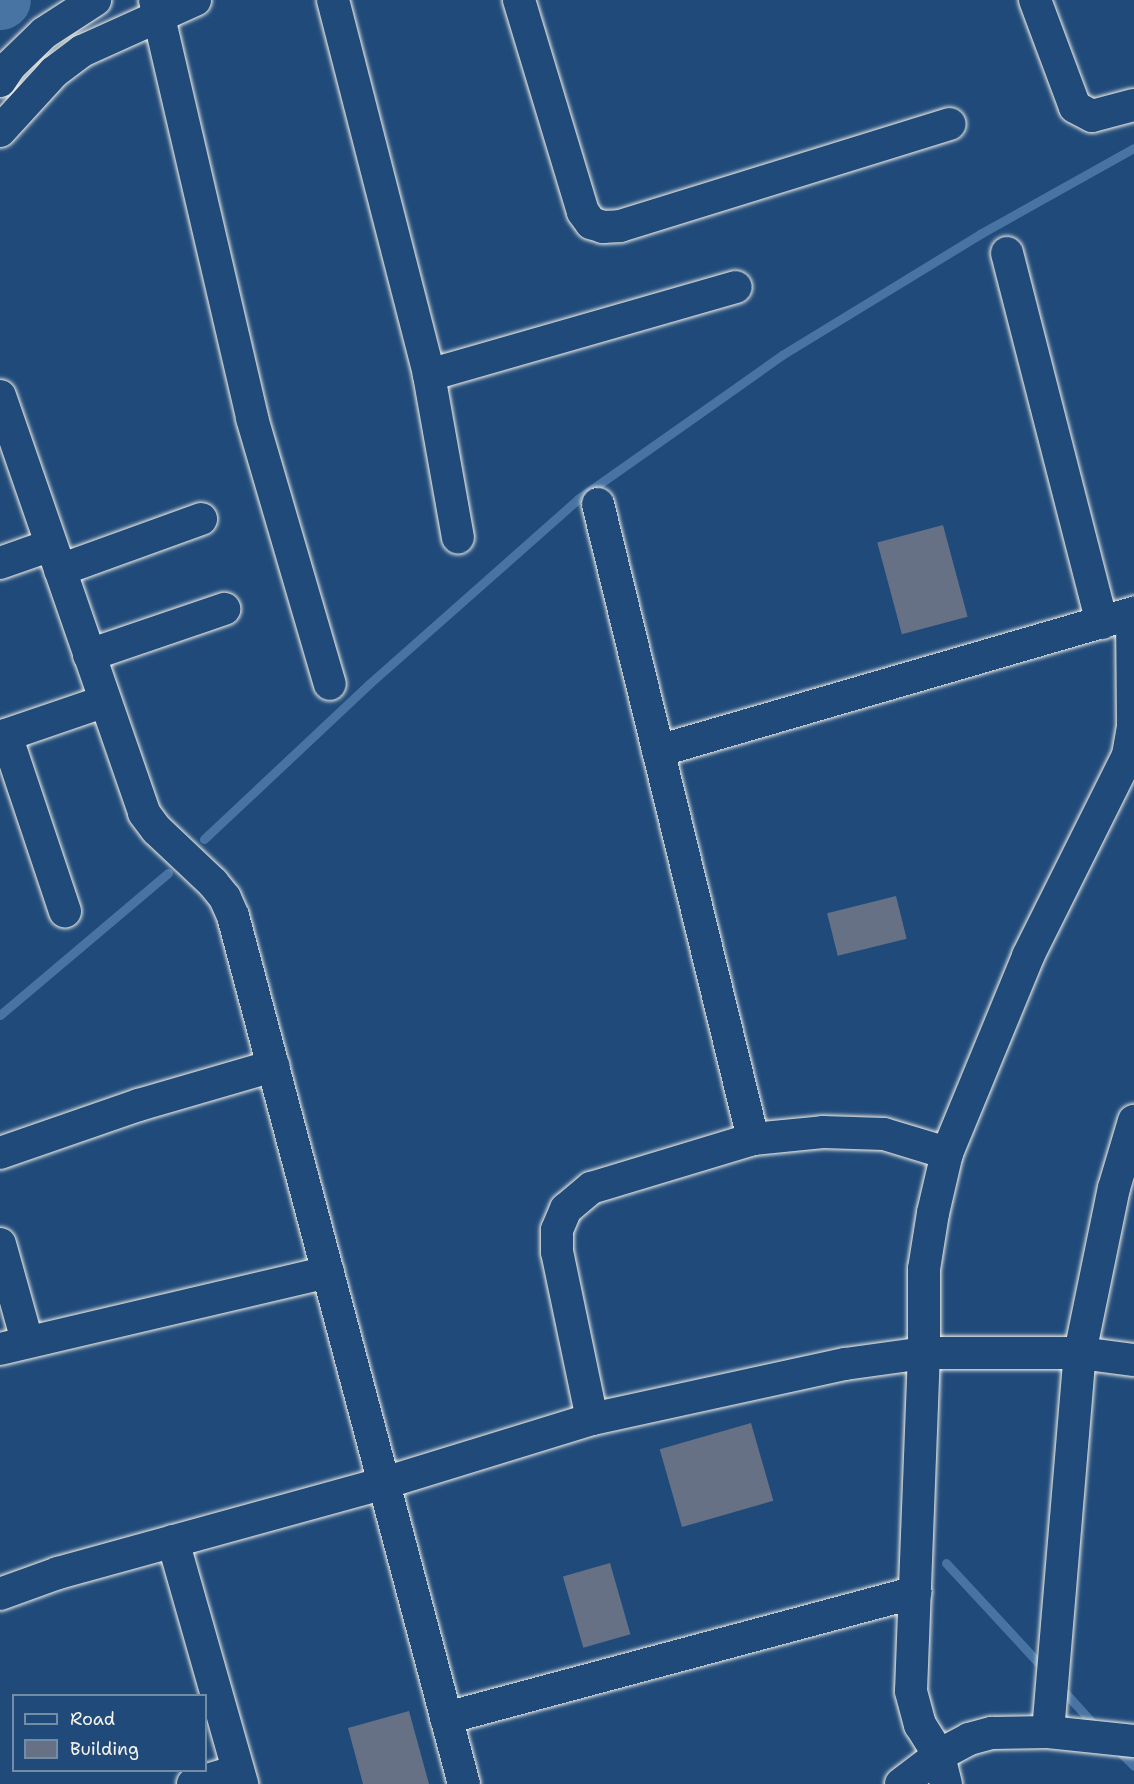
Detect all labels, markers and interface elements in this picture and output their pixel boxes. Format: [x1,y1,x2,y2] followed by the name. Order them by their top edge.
[12,1694,207,1772] legend
[70,1707,115,1731] text: Road
[70,1737,139,1761] text: Building

